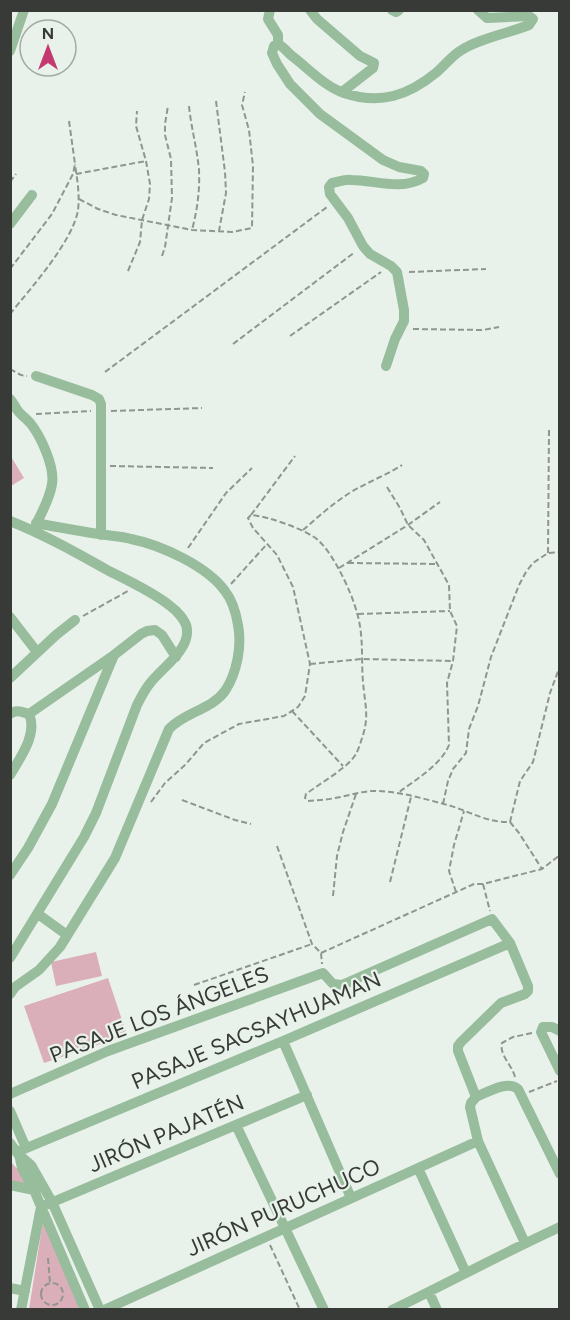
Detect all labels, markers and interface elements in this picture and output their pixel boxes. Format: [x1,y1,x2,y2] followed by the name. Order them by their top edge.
[18,18,78,78] north arrow
[42,24,54,43] text: N
[46,960,273,1069] street label: PASAJE LOS ÁNGELES
[127,966,385,1095] street label: PASAJE SACSAYHUAMAN
[84,1089,248,1178] street label: JIRÓN PAJATÉN
[182,1153,384,1262] street label: JIRÓN PURUCHUCO

